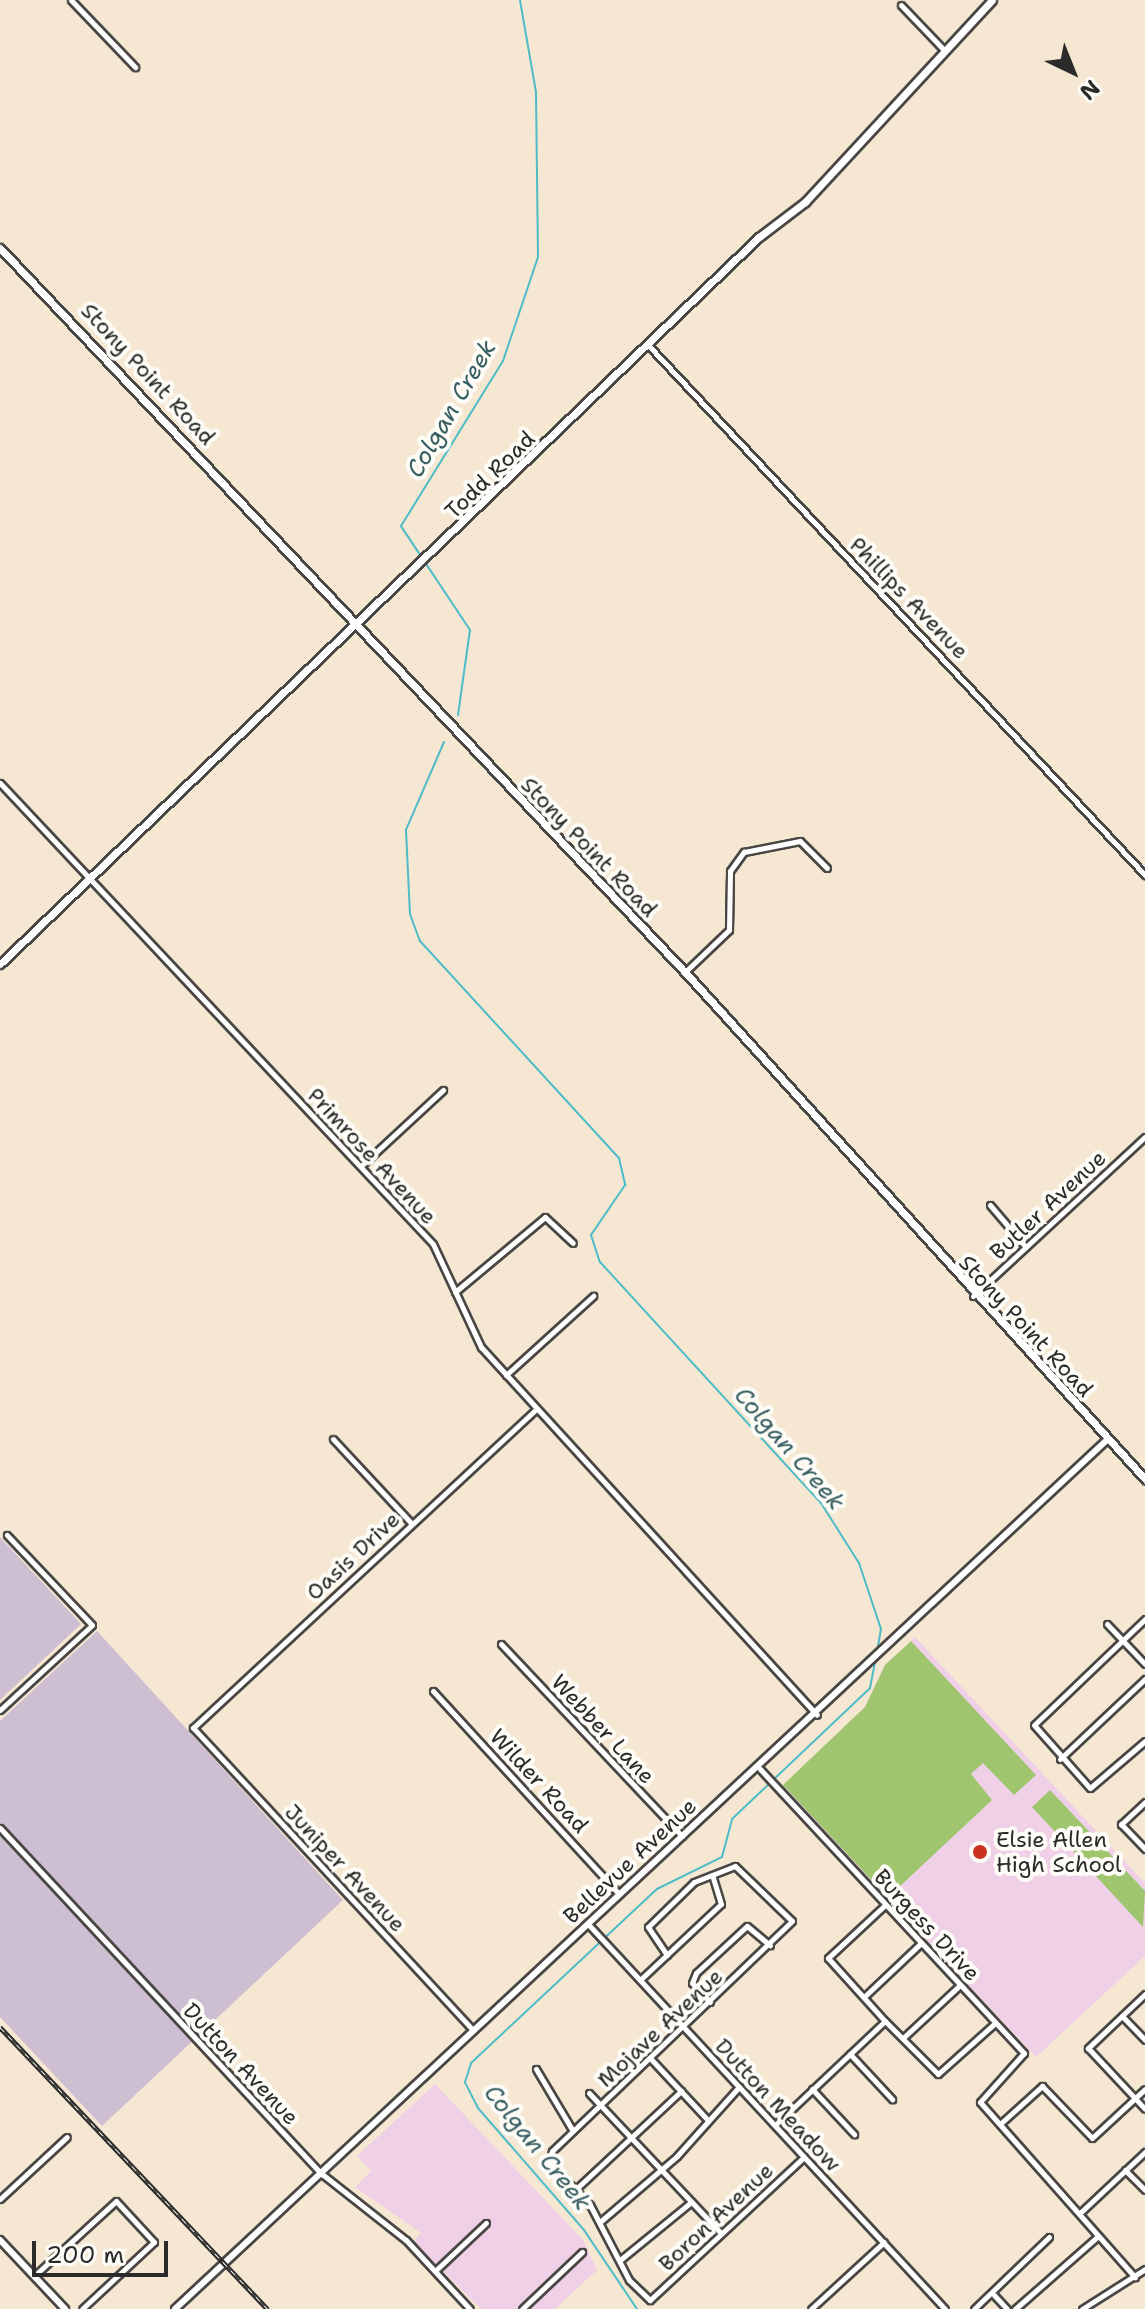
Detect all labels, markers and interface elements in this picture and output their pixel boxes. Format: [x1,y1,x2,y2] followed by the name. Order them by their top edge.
[1033,32,1113,112] north arrow
[1073,73,1106,106] text: N
[75,298,221,450] street label: Stony Point Road
[401,335,503,483] water label: Colgan Creek
[440,426,540,524] street label: Todd Road
[844,532,974,664] street label: Phillips Avenue
[515,772,663,922] street label: Stony Point Road
[302,1082,442,1230] street label: Primrose Avenue
[985,1145,1111,1265] street label: Butler Avenue
[953,1250,1099,1402] street label: Stony Point Road
[728,1382,850,1516] water label: Colgan Creek
[301,1506,405,1606] street label: Oasis Drive
[546,1669,660,1789] street label: Webber Lane
[484,1724,594,1838] street label: Wilder Road
[558,1793,702,1929] street label: Bellevue Avenue
[279,1799,411,1937] street label: Juniper Avenue
[996,1826,1122,1878] place label: Elsie Allen High School
[971,1843,989,1861] marker: Elsie Allen High School
[869,1864,985,1986] street label: Burgess Drive
[592,1963,728,2093] street label: Mojave Avenue
[178,1998,304,2130] street label: Dutton Avenue
[710,2033,846,2177] street label: Dutton Meadow
[477,2079,597,2217] water label: Colgan Creek
[653,2157,779,2277] street label: Boron Avenue
[36,2225,172,2275] scale bar
[46,2239,124,2271] text: 200 m

